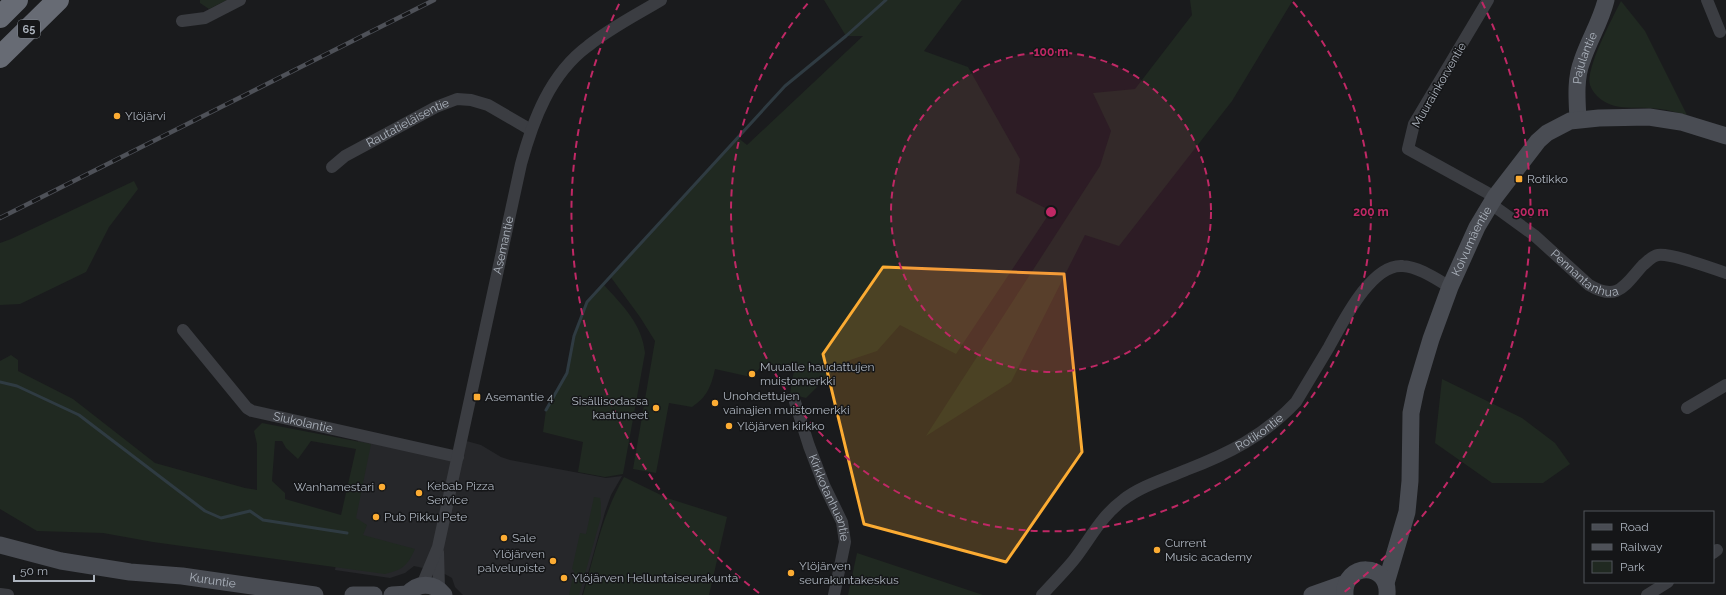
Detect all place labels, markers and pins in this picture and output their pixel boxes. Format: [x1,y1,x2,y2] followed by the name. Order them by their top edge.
[125,109,166,123] place label: Ylöjärvi
[112,111,122,121] marker: Ylöjärvi
[1527,172,1568,186] place label: Rotikko
[1514,174,1524,184] marker: Rotikko
[1044,205,1058,219] centre of rings
[760,360,874,388] place label: Muualle haudattujen muistomerkki
[747,369,757,379] marker: Muualle haudattujen muistomerkki
[723,389,850,417] place label: Unohdettujen vainajien muistomerkki
[485,390,554,404] place label: Asemantie 4
[472,392,482,402] marker: Asemantie 4
[572,394,648,422] place label: Sisällisodassa kaatuneet
[710,398,720,408] marker: Unohdettujen vainajien muistomerkki
[651,403,661,413] marker: Sisällisodassa kaatuneet
[737,419,825,433] place label: Ylöjärven kirkko
[724,421,734,431] marker: Ylöjärven kirkko
[427,479,494,507] place label: Kebab Pizza Service
[294,480,374,494] place label: Wanhamestari
[377,482,387,492] marker: Wanhamestari
[414,488,424,498] marker: Kebab Pizza Service
[384,510,467,524] place label: Pub Pikku Pete
[371,512,381,522] marker: Pub Pikku Pete
[512,531,536,545] place label: Sale
[499,533,509,543] marker: Sale
[1165,536,1253,564] place label: Current Music academy
[1152,545,1162,555] marker: Current Music academy
[478,547,545,575] place label: Ylöjärven palvelupiste
[548,556,558,566] marker: Ylöjärven palvelupiste
[799,559,899,587] place label: Ylöjärven seurakuntakeskus
[786,568,796,578] marker: Ylöjärven seurakuntakeskus
[572,571,738,585] place label: Ylöjärven Helluntaiseurakunta
[559,573,569,583] marker: Ylöjärven Helluntaiseurakunta

